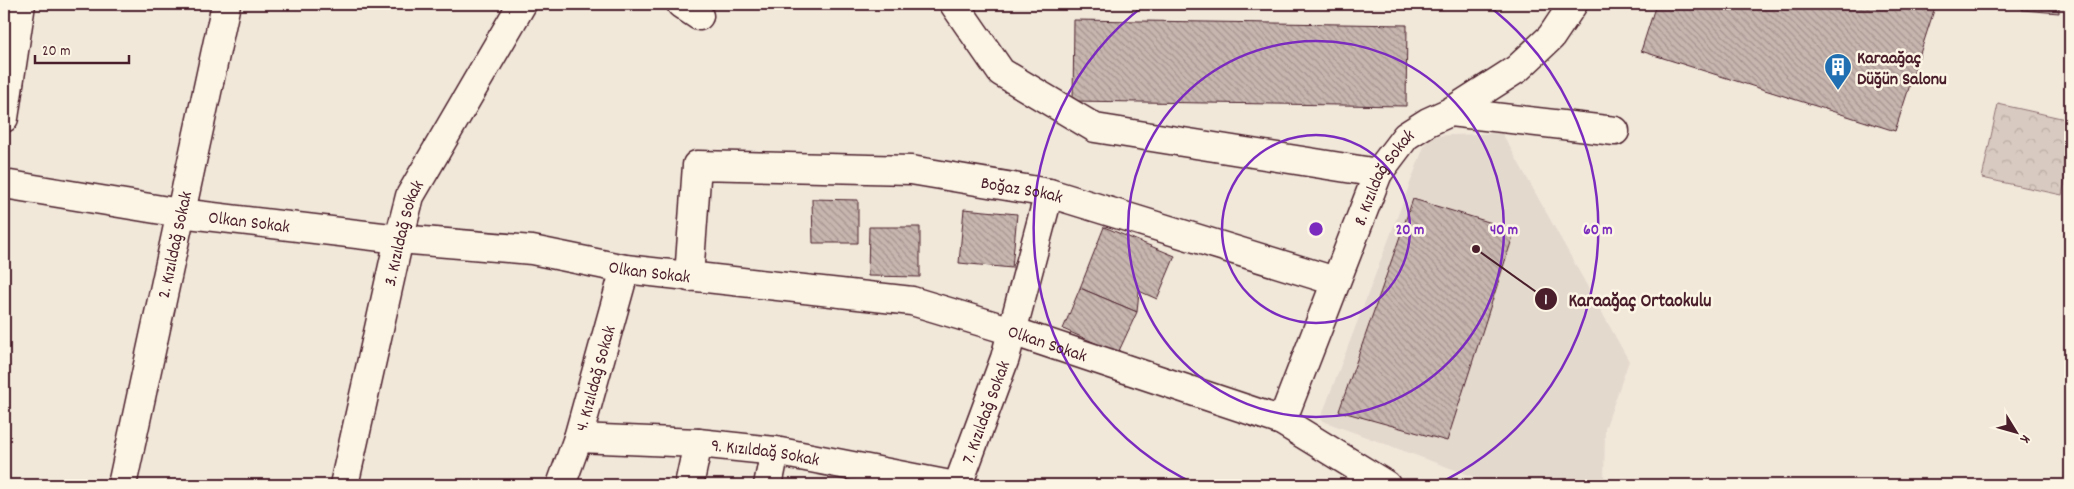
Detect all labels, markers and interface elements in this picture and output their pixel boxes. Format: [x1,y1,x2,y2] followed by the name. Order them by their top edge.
[35,32,129,64] scale bar
[42,41,70,63] text: 20 m
[1857,47,1947,93] place label: Karaağaç Düğün Salonu
[1823,52,1853,91] building icon: Karaağaç Düğün Salonu
[1349,124,1420,230] street label: 8. Kızıldağ Sokak
[979,172,1066,212] street label: Boğaz Sokak
[379,176,432,289] street label: 3. Kızıldağ Sokak
[153,189,200,301] street label: 2. Kızıldağ Sokak
[207,206,291,241] street label: Olkan Sokak
[1307,220,1325,238] centre of rings
[1396,220,1424,242] text: 20 m
[1490,220,1518,242] text: 40 m
[1583,220,1613,242] text: 60 m
[606,256,691,291] street label: Olkan Sokak
[1534,282,1722,316] callout: Karaağaç Ortaokulu
[1569,289,1711,316] text: Karaağaç Ortaokulu
[1544,290,1548,312] text: 1
[1004,320,1090,370] street label: Olkan Sokak
[570,323,624,435] street label: 4. Kızıldağ Sokak
[957,358,1018,468] street label: 7. Kızıldağ Sokak
[1992,406,2042,456] north arrow
[2015,430,2035,448] text: K
[709,434,821,474] street label: 9. Kızıldağ Sokak

